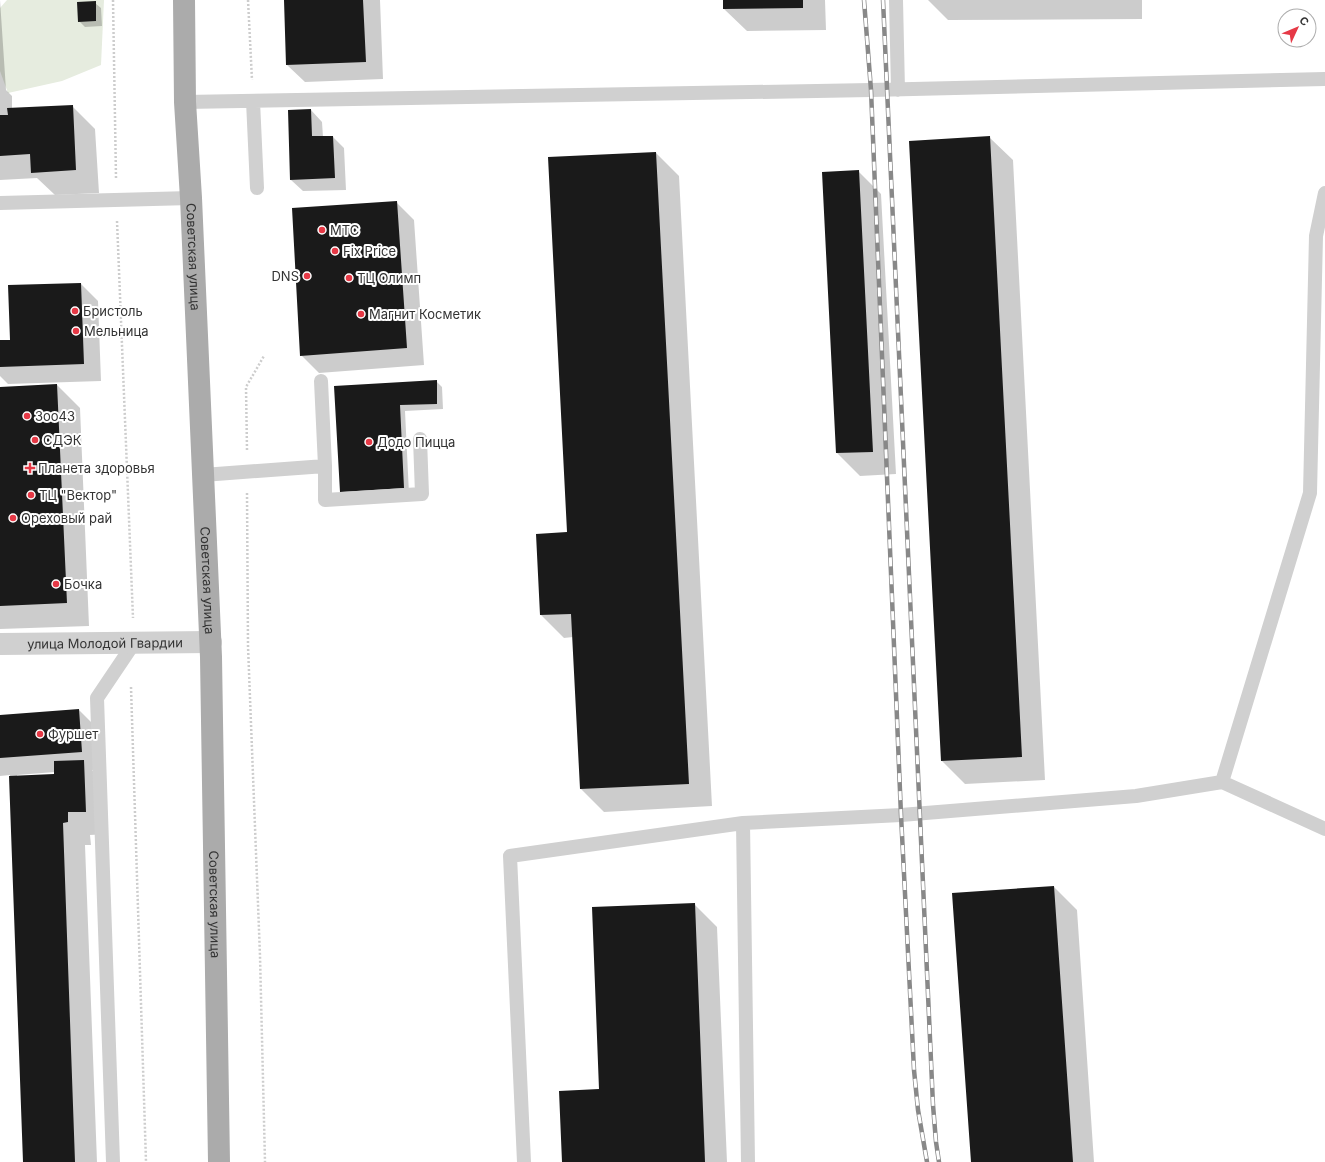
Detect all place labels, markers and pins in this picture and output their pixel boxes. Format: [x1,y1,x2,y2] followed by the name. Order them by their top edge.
[330,222,359,238] place label: МТС
[317,225,327,235] marker: МТС
[343,243,396,259] place label: Fix Price
[330,246,340,256] marker: Fix Price
[271,268,299,284] place label: DNS
[357,270,421,286] place label: ТЦ Олимп
[302,271,312,281] marker: DNS
[344,273,354,283] marker: ТЦ Олимп
[83,303,143,319] place label: Бристоль
[70,306,80,316] marker: Бристоль
[369,306,481,322] place label: Магнит Косметик
[356,309,366,319] marker: Магнит Косметик
[84,323,149,339] place label: Мельница
[71,326,81,336] marker: Мельница
[35,408,75,424] place label: Зоо43
[22,411,32,421] marker: Зоо43
[43,432,82,448] place label: СДЭК
[377,434,455,450] place label: Додо Пицца
[30,435,40,445] marker: СДЭК
[364,437,374,447] marker: Додо Пицца
[38,460,155,476] place label: Планета здоровья
[25,463,35,473] marker: Планета здоровья
[39,487,117,503] place label: ТЦ "Вектор"
[26,490,36,500] marker: ТЦ "Вектор"
[21,510,112,526] place label: Ореховый рай
[8,513,18,523] marker: Ореховый рай
[64,576,102,592] place label: Бочка
[51,579,61,589] marker: Бочка
[48,726,98,742] place label: Фуршет
[35,729,45,739] marker: Фуршет

